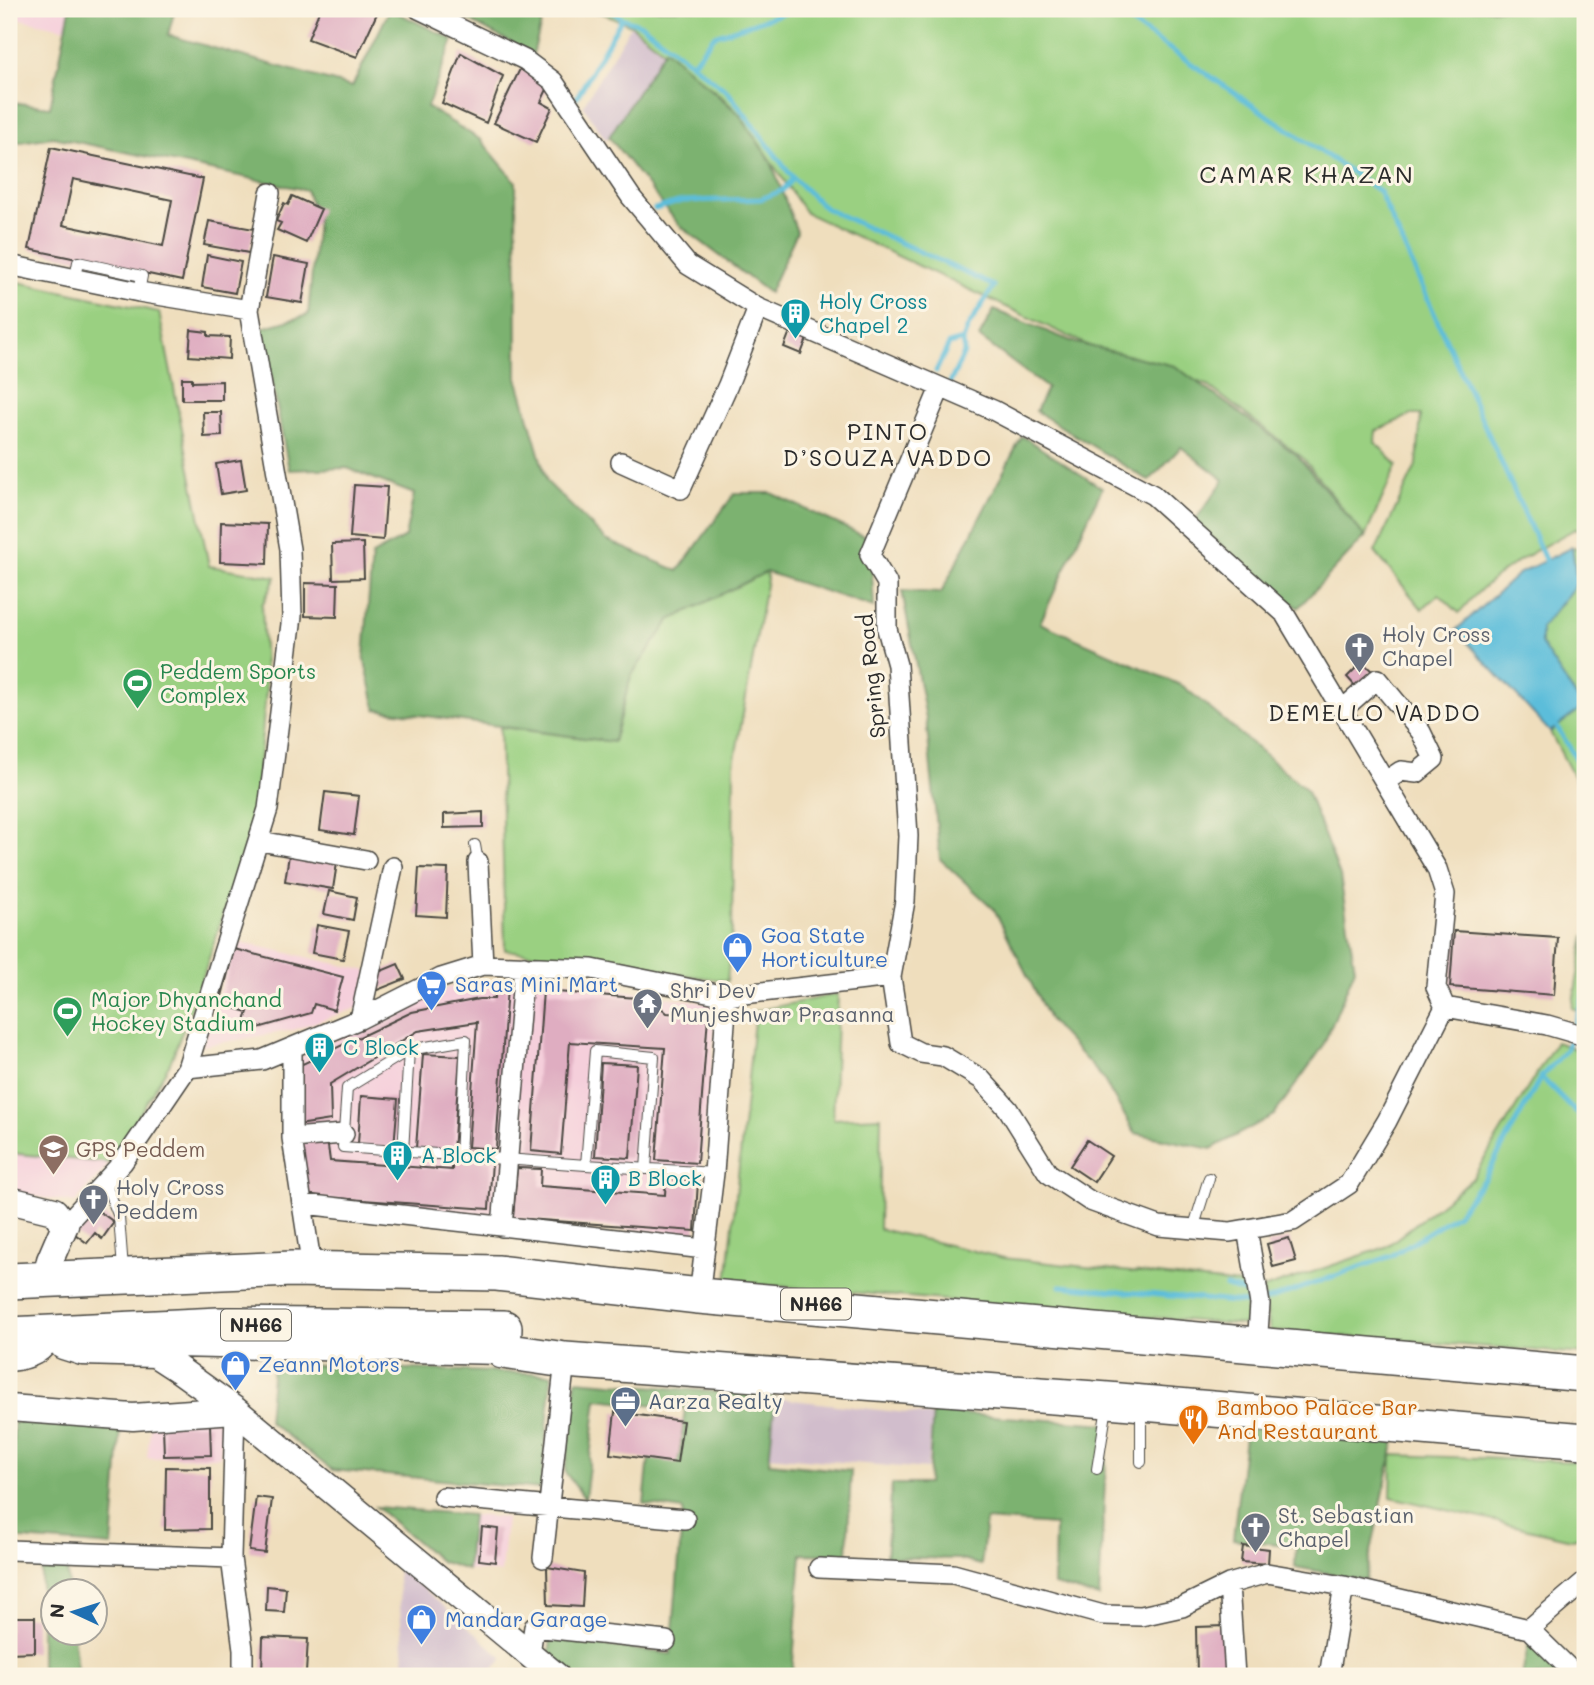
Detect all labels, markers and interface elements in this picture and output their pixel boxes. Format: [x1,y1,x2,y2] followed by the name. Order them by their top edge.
[1199,158,1415,189] district label: CAMAR KHAZAN
[819,287,928,338] place label: Holy Cross Chapel 2
[779,297,813,341] building icon: Holy Cross Chapel 2
[783,416,993,472] district label: PINTO D’SOUZA VADDO
[851,613,890,740] street label: Spring Road
[1382,620,1491,671] place label: Holy Cross Chapel
[1342,630,1376,674] church icon: Holy Cross Chapel
[160,657,316,708] place label: Peddem Sports Complex
[120,667,154,711] sports icon: Peddem Sports Complex
[1268,697,1482,727] district label: DEMELLO VADDO
[761,921,888,972] place label: Goa State Horticulture
[721,931,755,975] shop icon: Goa State Horticulture
[415,968,449,1012] supermarket icon: Saras Mini Mart
[455,970,618,997] place label: Saras Mini Mart
[670,976,895,1027] place label: Shri Dev Munjeshwar Prasanna
[91,985,282,1036] place label: Major Dhyanchand Hockey Stadium
[630,986,664,1030] temple icon: Shri Dev Munjeshwar Prasanna
[51,995,85,1039] sports icon: Major Dhyanchand Hockey Stadium
[303,1031,337,1075] building icon: C Block
[343,1033,419,1060] place label: C Block
[36,1133,70,1177] school or university icon: GPS Peddem
[76,1135,205,1162] place label: GPS Peddem
[381,1139,415,1183] building icon: A Block
[421,1141,497,1168] place label: A Block
[588,1162,622,1206] building icon: B Block
[628,1164,702,1191] place label: B Block
[116,1173,225,1224] place label: Holy Cross Peddem
[76,1183,110,1227] church icon: Holy Cross Peddem
[781,1288,851,1320] road number: NH66
[221,1310,291,1340] road number: NH66
[218,1348,252,1392] shop icon: Zeann Motors
[258,1350,400,1377] place label: Zeann Motors
[608,1385,642,1429] office icon: Aarza Realty
[648,1387,783,1414] place label: Aarza Realty
[1217,1393,1418,1444] place label: Bamboo Palace Bar And Restaurant
[1177,1403,1211,1447] restaurant icon: Bamboo Palace Bar And Restaurant
[1278,1501,1414,1552] place label: St. Sebastian Chapel
[1238,1511,1272,1555] church icon: St. Sebastian Chapel
[38,1576,108,1646] north arrow
[44,1603,70,1619] text: N
[405,1603,439,1647] shop icon: Mandar Garage
[445,1605,608,1632] place label: Mandar Garage

